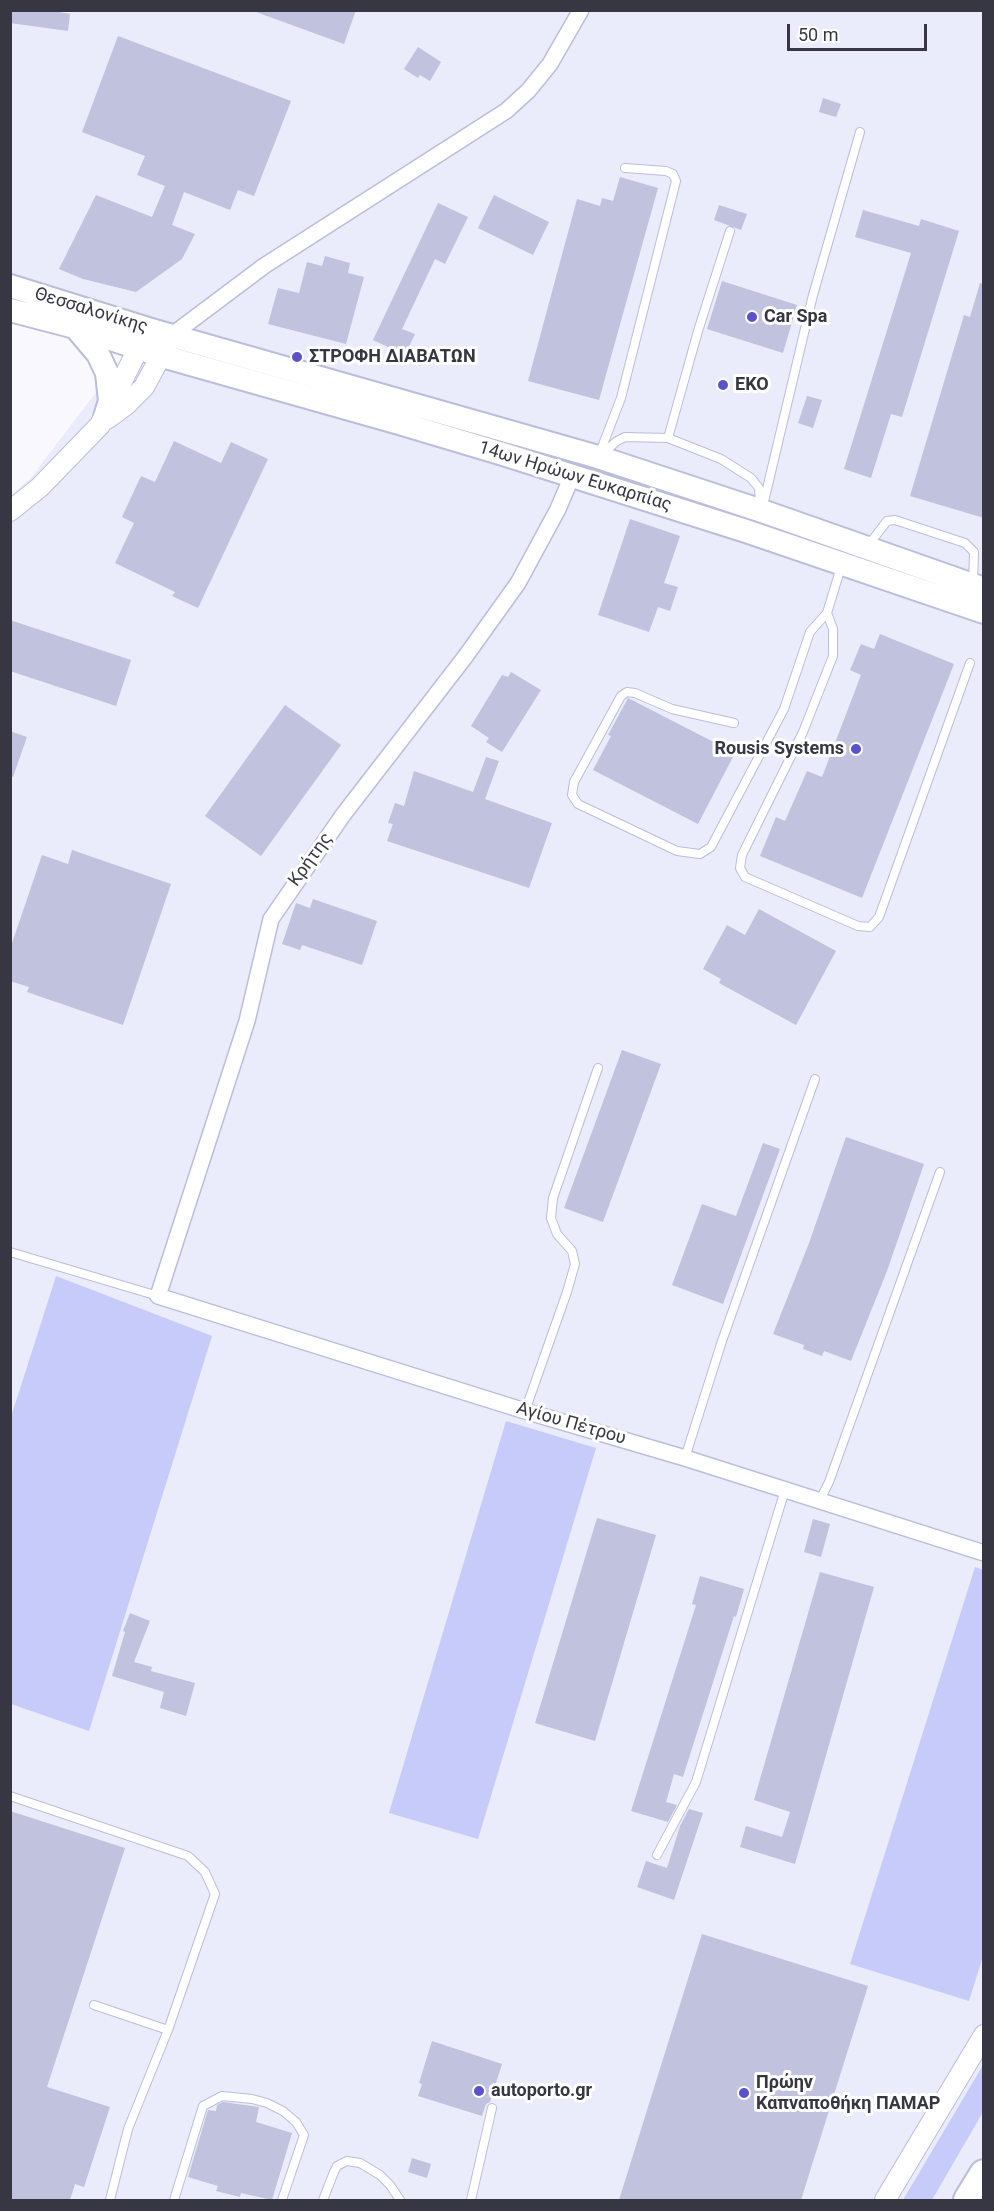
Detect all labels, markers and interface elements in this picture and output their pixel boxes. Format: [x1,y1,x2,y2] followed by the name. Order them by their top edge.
[790,12,930,50] scale bar
[798,24,838,45] text: 50 m
[32,284,150,338] street label: Θεσσαλονίκης
[764,306,827,328] place label: Car Spa
[745,310,759,324] marker: Car Spa
[309,346,476,368] place label: ΣΤΡΟΦΗ ΔΙΑΒΑΤΩΝ
[290,350,304,364] marker: ΣΤΡΟΦΗ ΔΙΑΒΑΤΩΝ
[735,374,769,396] place label: ΕΚΟ
[716,378,730,392] marker: ΕΚΟ
[476,437,674,517] street label: 14ων Ηρώων Ευκαρπίας
[714,738,844,760] place label: Rousis Systems
[849,742,863,756] marker: Rousis Systems
[284,829,338,891] street label: Κρήτης
[514,1398,628,1450] street label: Αγίου Πέτρου
[756,2072,940,2114] place label: Πρώην Καπναποθήκη ΠΑΜΑΡ
[491,2080,592,2102] place label: autoporto.gr
[472,2084,486,2098] marker: autoporto.gr
[737,2086,751,2100] marker: Πρώην Καπναποθήκη ΠΑΜΑΡ

